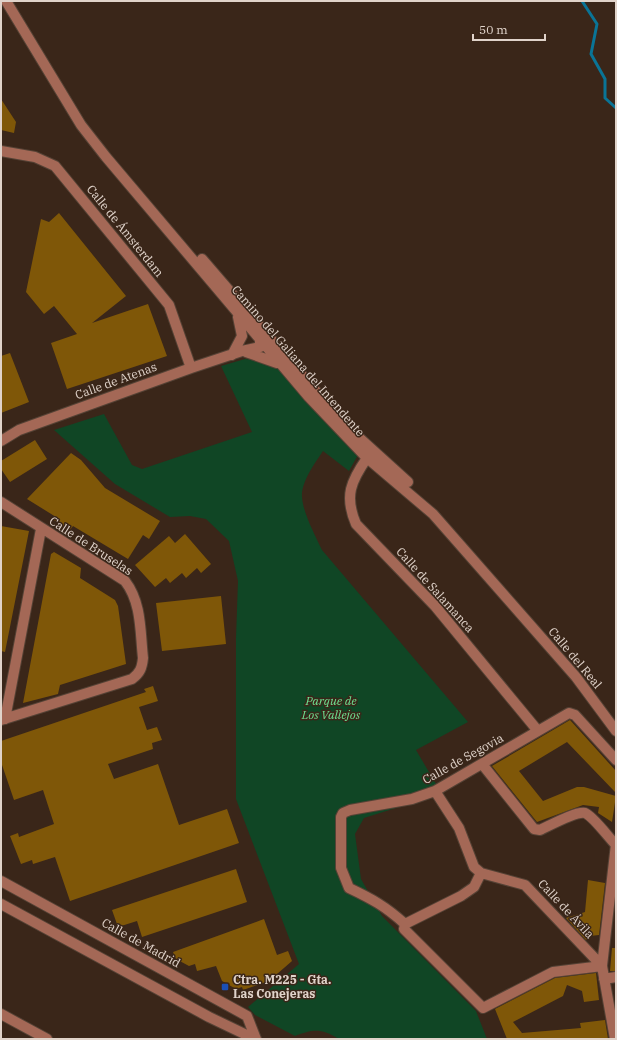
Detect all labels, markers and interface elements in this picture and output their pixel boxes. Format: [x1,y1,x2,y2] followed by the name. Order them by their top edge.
[473,16,545,42] scale bar
[479,22,508,37] text: 50 m
[84,182,167,280] street label: Calle de Ámsterdam
[229,282,368,439] street label: Camino del Galiana del Intendente
[73,359,159,402] street label: Calle de Atenas
[47,513,136,578] street label: Calle de Bruselas
[393,544,478,636] street label: Calle de Salamanca
[545,624,606,692] street label: Calle del Real
[301,693,361,722] park label: Parque de Los Vallejos
[420,730,506,787] street label: Calle de Segovia
[535,876,598,942] street label: Calle de Ávila
[99,915,183,970] street label: Calle de Madrid
[233,972,331,1001] place label: Ctra. M225 - Gta. Las Conejeras
[220,982,230,992] marker: Ctra. M225 - Gta. Las Conejeras

